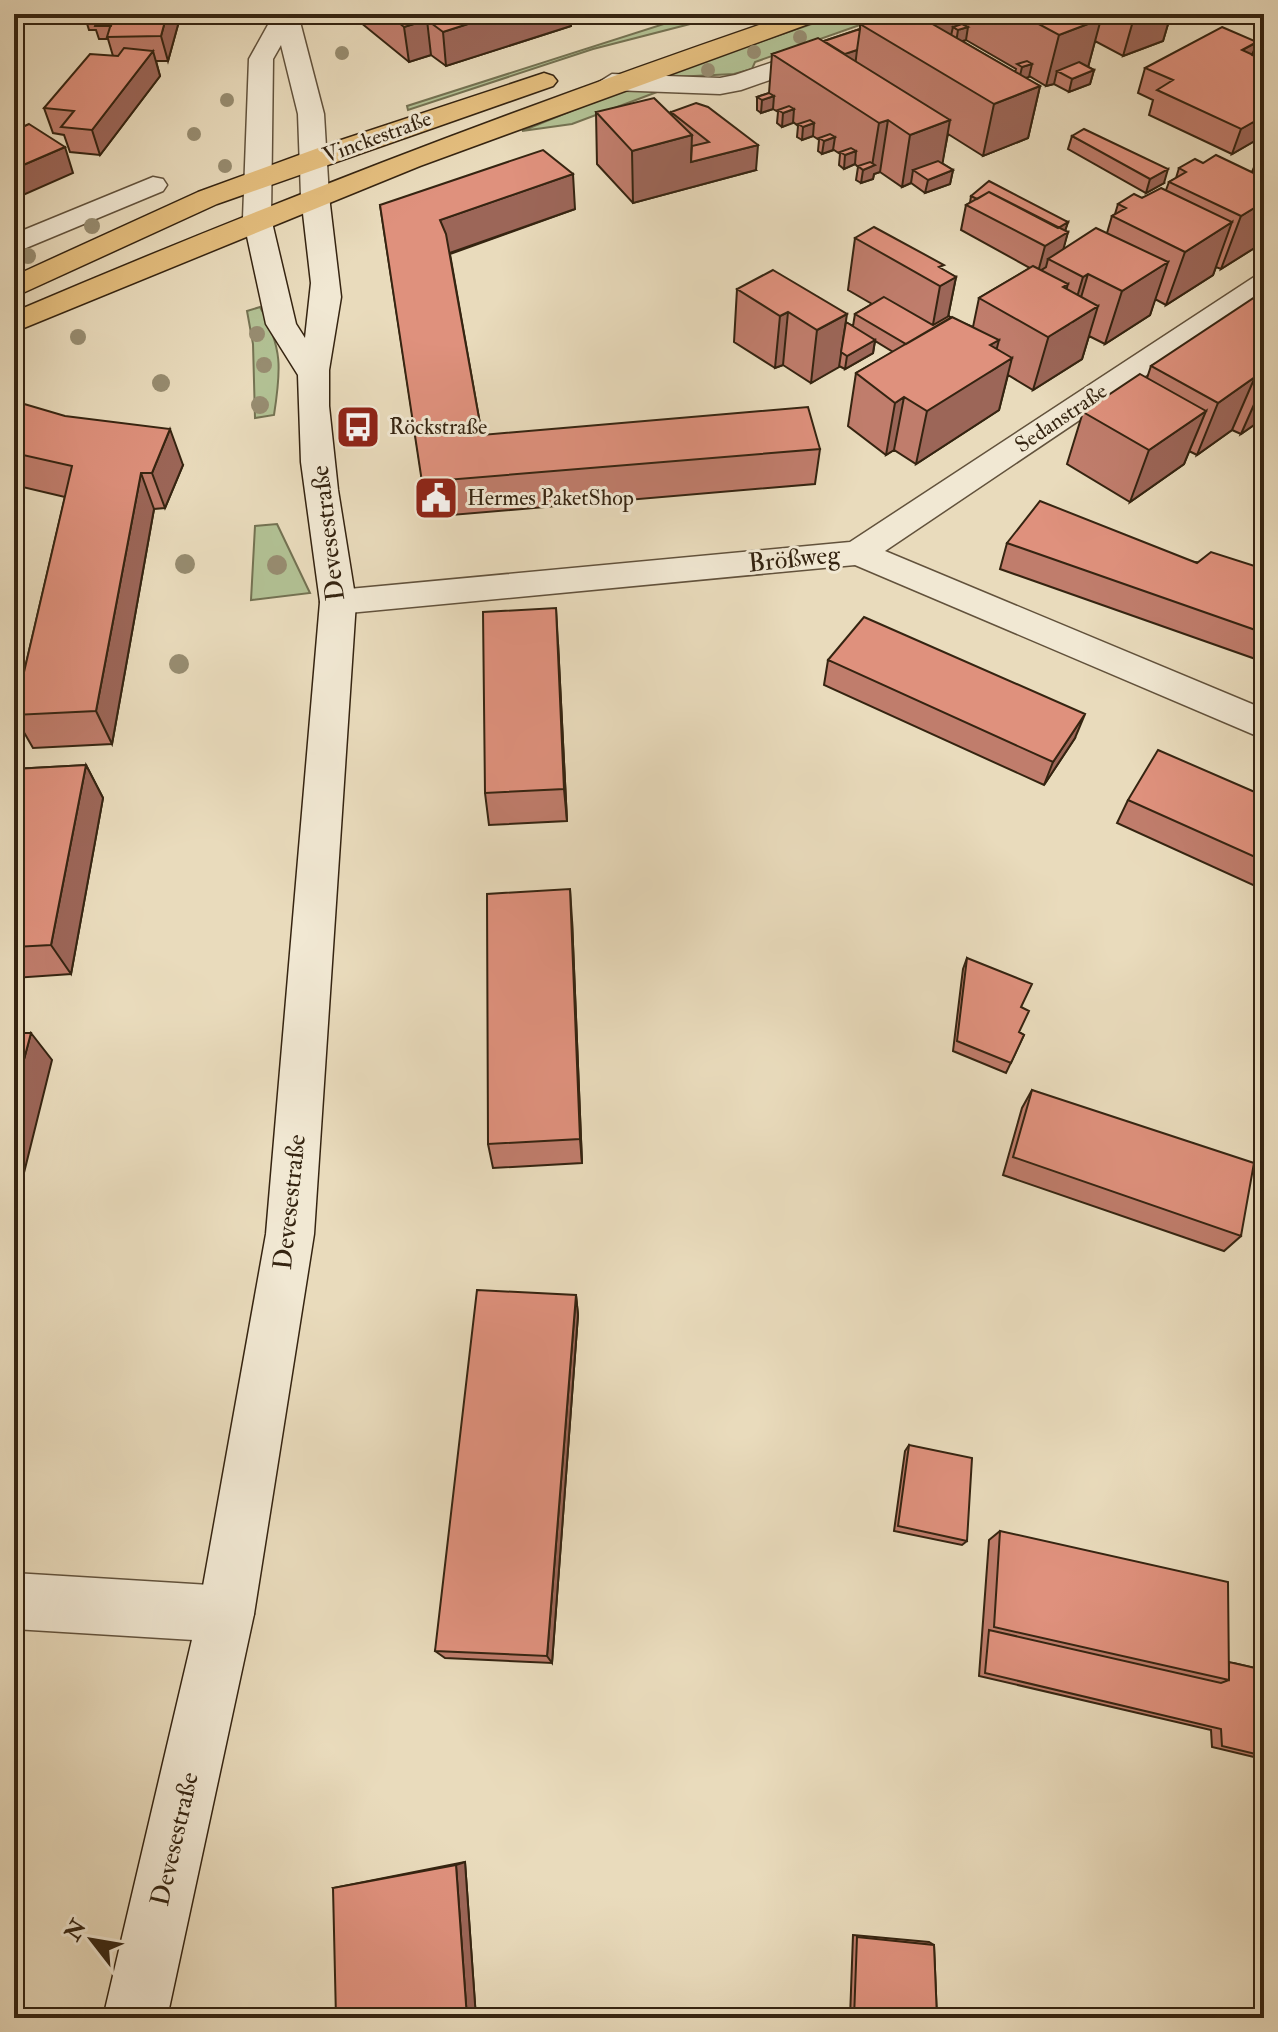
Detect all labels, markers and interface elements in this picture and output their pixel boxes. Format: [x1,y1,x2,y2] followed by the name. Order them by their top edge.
[319,104,435,170] street label: Vinckestraße
[1009,377,1113,459] street label: Sedanstraße
[334,403,382,451] bus stop icon: Röckstraße
[389,413,487,441] place label: Röckstraße
[304,463,352,603] street label: Devesestraße
[412,474,460,522] public building icon: Hermes PaketShop
[467,484,634,513] place label: Hermes PaketShop
[747,538,843,580] street label: Brößweg
[267,1132,313,1271] street label: Devesestraße
[144,1769,206,1909] street label: Devesestraße
[52,1900,132,1980] north arrow
[58,1914,93,1947] text: N

